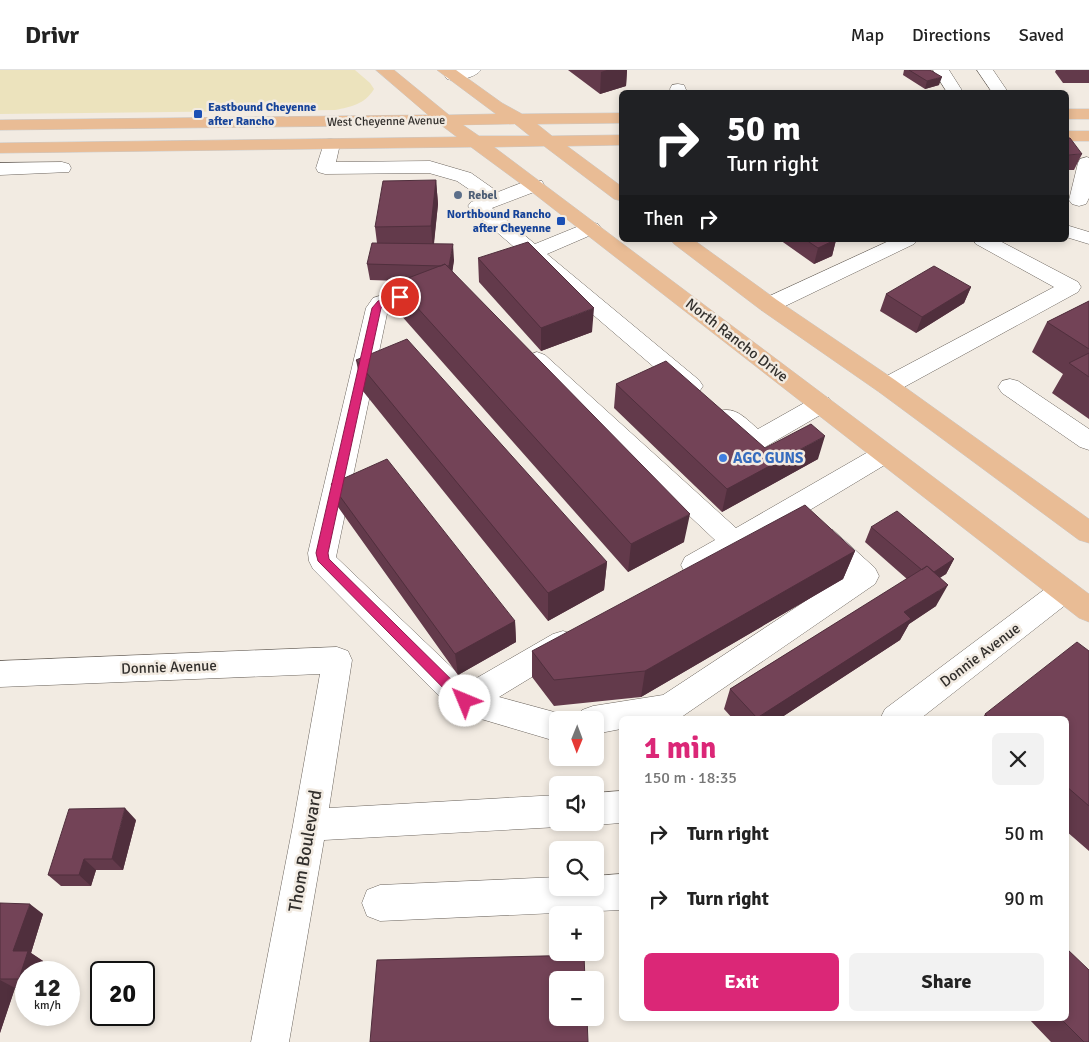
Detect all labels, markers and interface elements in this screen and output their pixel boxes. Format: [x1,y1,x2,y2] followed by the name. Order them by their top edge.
[25,20,79,50] text: Drivr
[851,24,884,46] text: Map
[912,24,991,46] text: Directions
[1019,24,1064,46] text: Saved
[208,100,316,129] place label: Eastbound Cheyenne after Rancho
[727,107,801,150] text: 50 m
[192,108,204,120] marker: Eastbound Cheyenne after Rancho
[644,110,709,175] icon: right
[327,113,445,130] street label: West Cheyenne Avenue
[727,150,819,177] text: Turn right
[468,188,498,203] place label: Rebel
[452,189,464,201] marker: Rebel
[694,205,722,233] icon: right
[447,207,551,236] place label: Northbound Rancho after Cheyenne
[644,207,684,231] text: Then
[555,215,567,227] marker: Northbound Rancho after Cheyenne
[379,276,421,318] pin
[386,283,414,311] icon: arrive
[682,294,792,386] street label: North Rancho Drive
[733,449,803,467] place label: AGC GUNS
[717,452,729,464] marker: AGC GUNS
[936,619,1024,691] street label: Donnie Avenue
[121,656,217,678] street label: Donnie Avenue
[438,674,490,726] position arrow
[549,711,604,766] north arrow
[549,711,604,1026] map controls
[644,730,716,767] text: 1 min
[992,733,1044,785] button: close
[644,768,737,788] text: 150 m · 18:35
[549,776,604,831] button: sound
[283,788,327,914] street label: Thom Boulevard
[644,820,672,848] icon: right
[687,822,769,846] text: Turn right
[1004,822,1044,846] text: 50 m
[549,841,604,896] button: search
[644,885,672,913] icon: right
[687,887,769,911] text: Turn right
[1004,887,1044,911] text: 90 m
[549,906,604,961] button: +
[644,953,839,1011] button: Exit
[849,953,1044,1011] button: Share
[90,961,155,1026] speed limit sign: 20
[549,971,604,1026] button: −
[34,972,61,1003] text: 12
[34,998,61,1013] text: km/h

